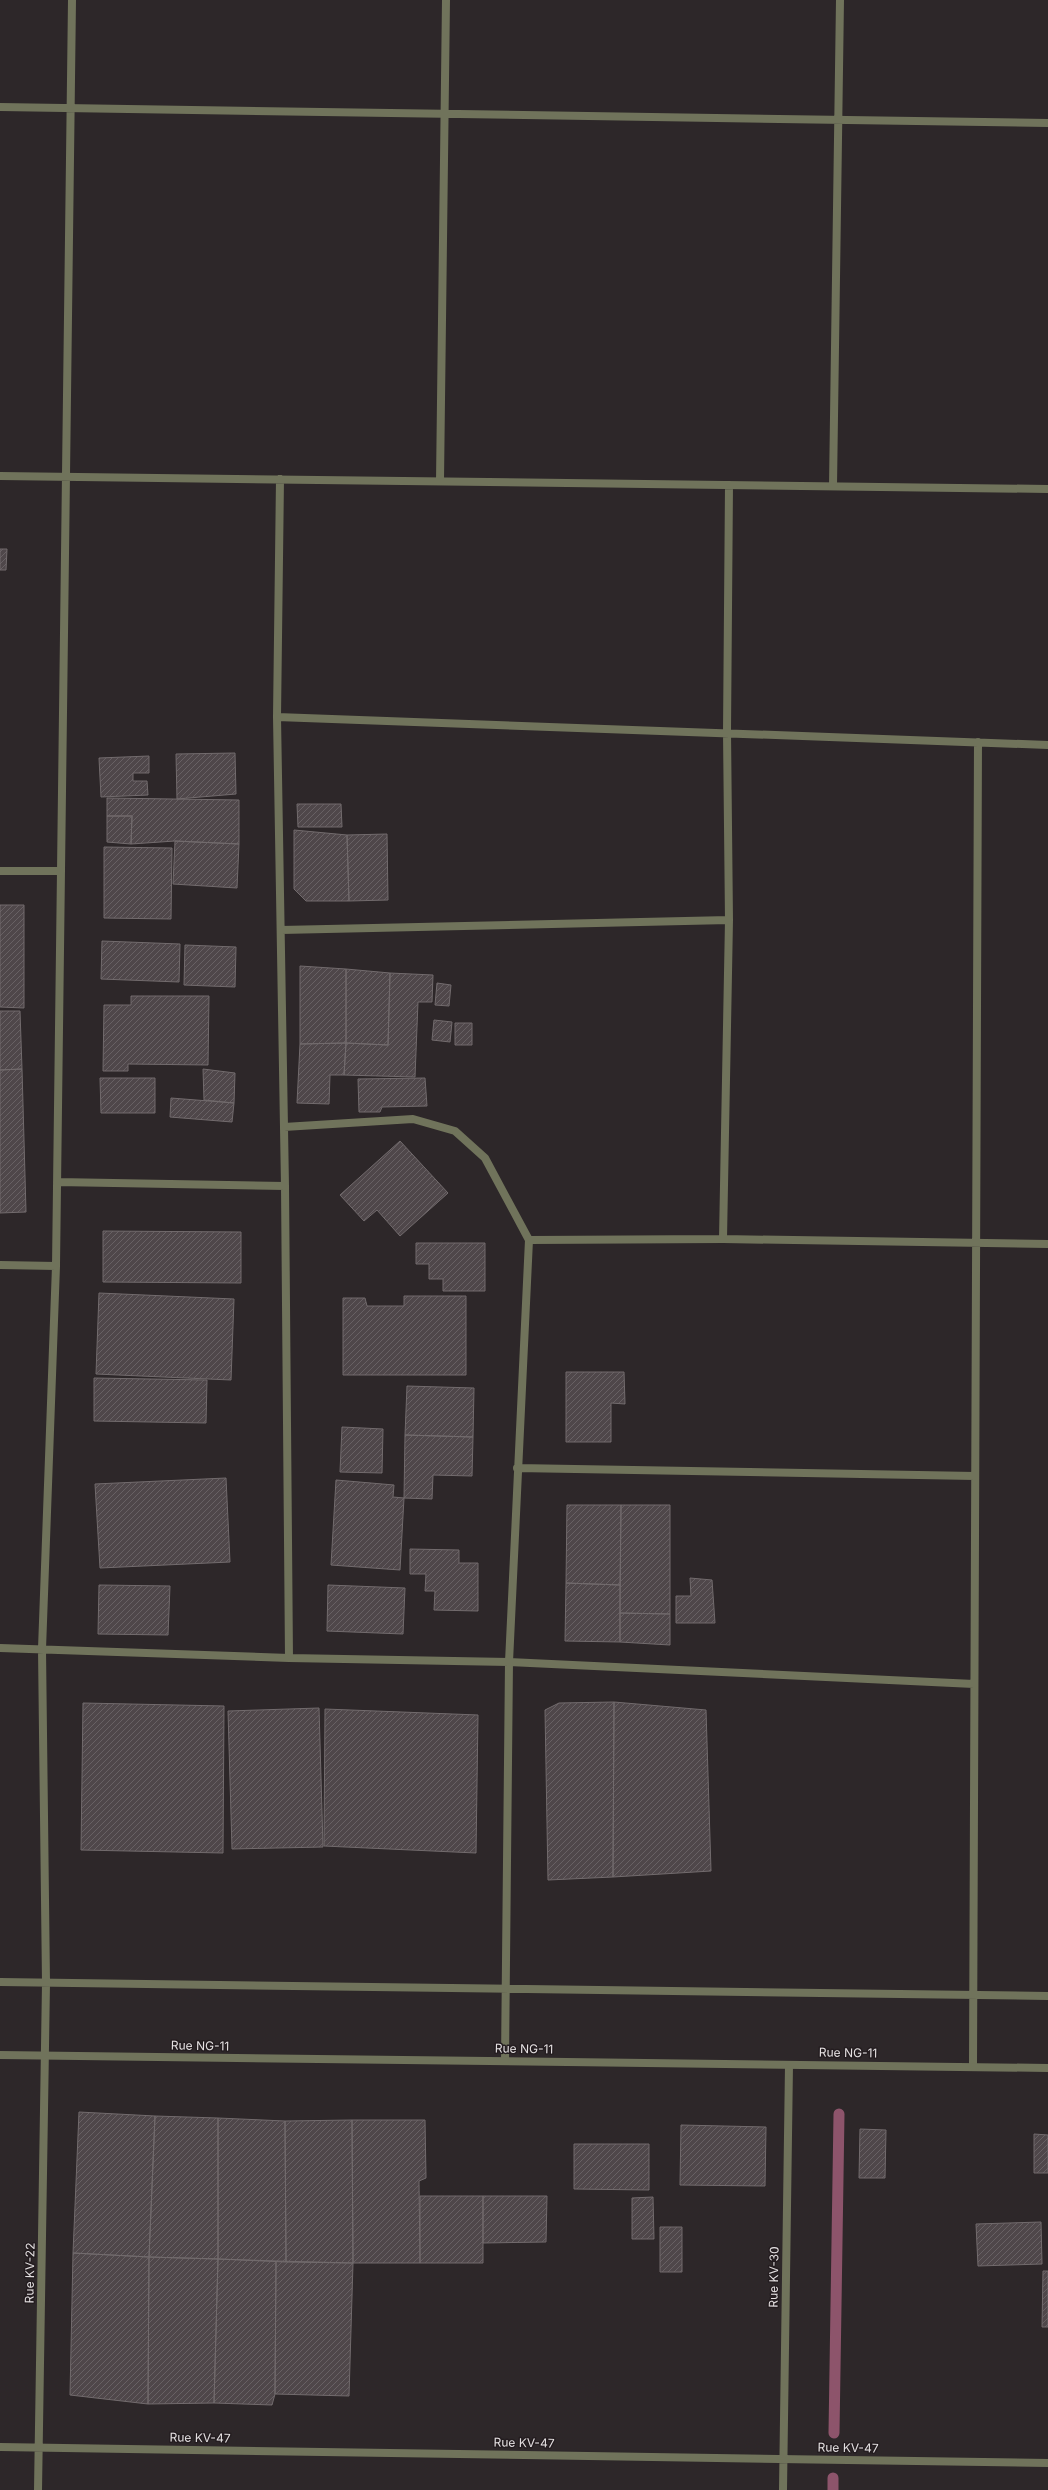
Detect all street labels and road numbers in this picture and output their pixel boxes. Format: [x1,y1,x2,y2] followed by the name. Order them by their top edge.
[171,2037,229,2054] street label: Rue NG-11
[495,2040,553,2057] street label: Rue NG-11
[819,2044,877,2061] street label: Rue NG-11
[21,2243,38,2303] street label: Rue KV-22
[765,2246,782,2308] street label: Rue KV-30
[169,2429,231,2446] street label: Rue KV-47
[493,2434,555,2451] street label: Rue KV-47
[817,2439,879,2456] street label: Rue KV-47

